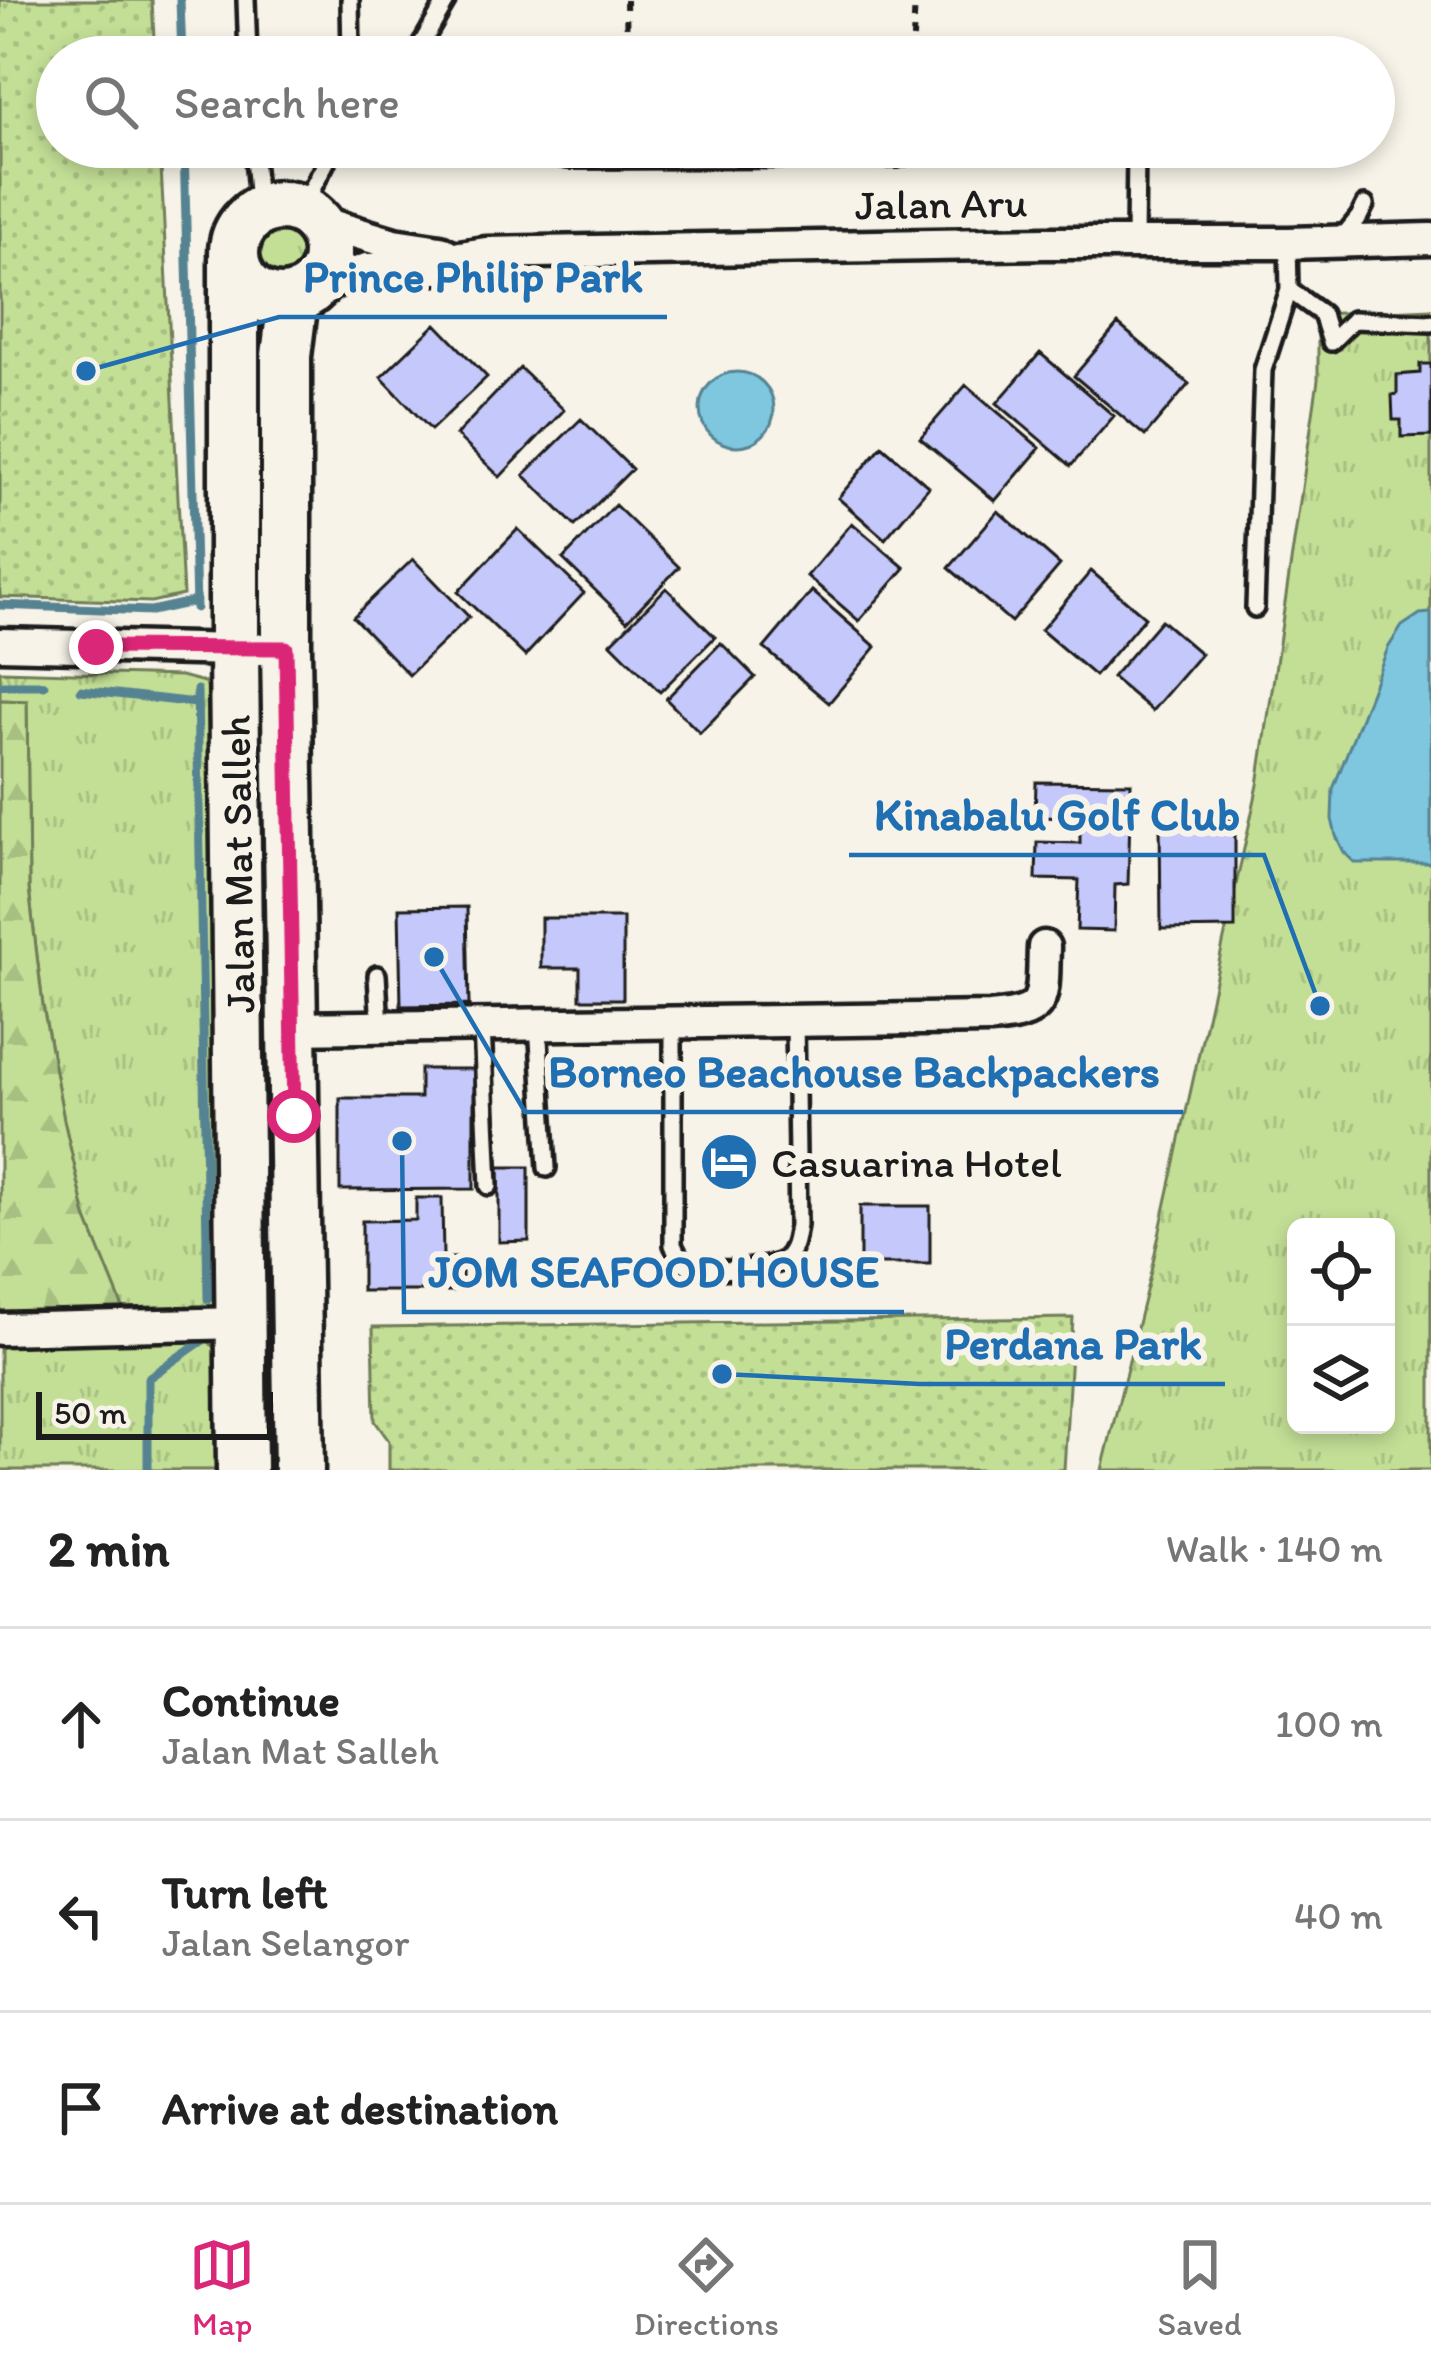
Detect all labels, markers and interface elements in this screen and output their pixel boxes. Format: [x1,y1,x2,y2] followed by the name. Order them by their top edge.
[36,36,1395,168] search box
[78,69,144,135] icon: search
[174,75,400,129] text: Search here
[854,176,1028,231] street label: Jalan Aru
[279,236,667,317] callout: Prince Philip Park
[303,249,643,303] text: Prince Philip Park
[69,620,123,674] route end
[209,714,266,1014] street label: Jalan Mat Salleh
[849,774,1264,855] callout: Kinabalu Golf Club
[874,787,1240,841] text: Kinabalu Golf Club
[525,1031,1183,1112] callout: Borneo Beachouse Backpackers
[548,1044,1160,1098] text: Borneo Beachouse Backpackers
[267,1089,321,1143] route start
[698,1131,760,1193] hotel icon: Casuarina Hotel
[771,1137,1062,1188] place label: Casuarina Hotel
[1287,1218,1395,1434] map controls
[1287,1218,1395,1326] button: locate
[404,1231,904,1312] callout: JOM SEAFOOD HOUSE
[428,1244,879,1298] text: JOM SEAFOOD HOUSE
[920,1303,1225,1384] callout: Perdana Park
[944,1316,1202,1370] text: Perdana Park
[1287,1326,1395,1434] button: layers
[36,1386,273,1439] scale bar
[54,1393,127,1432] text: 50 m
[48,1518,169,1579] text: 2 min
[1166,1525,1383,1572] text: Walk · 140 m
[162,1673,340,1727] text: Continue
[48,1691,114,1757] icon: ahead
[1275,1700,1383,1747] text: 100 m
[162,1727,439,1774] text: Jalan Mat Salleh
[162,1865,328,1919] text: Turn left
[48,1883,114,1949] icon: left
[1294,1892,1383,1939] text: 40 m
[162,1919,410,1966] text: Jalan Selangor
[48,2075,114,2141] icon: arrive
[162,2081,558,2135] text: Arrive at destination
[189,2232,255,2343] tab: Map
[634,2232,779,2343] tab: Directions
[1158,2232,1242,2343] tab: Saved

